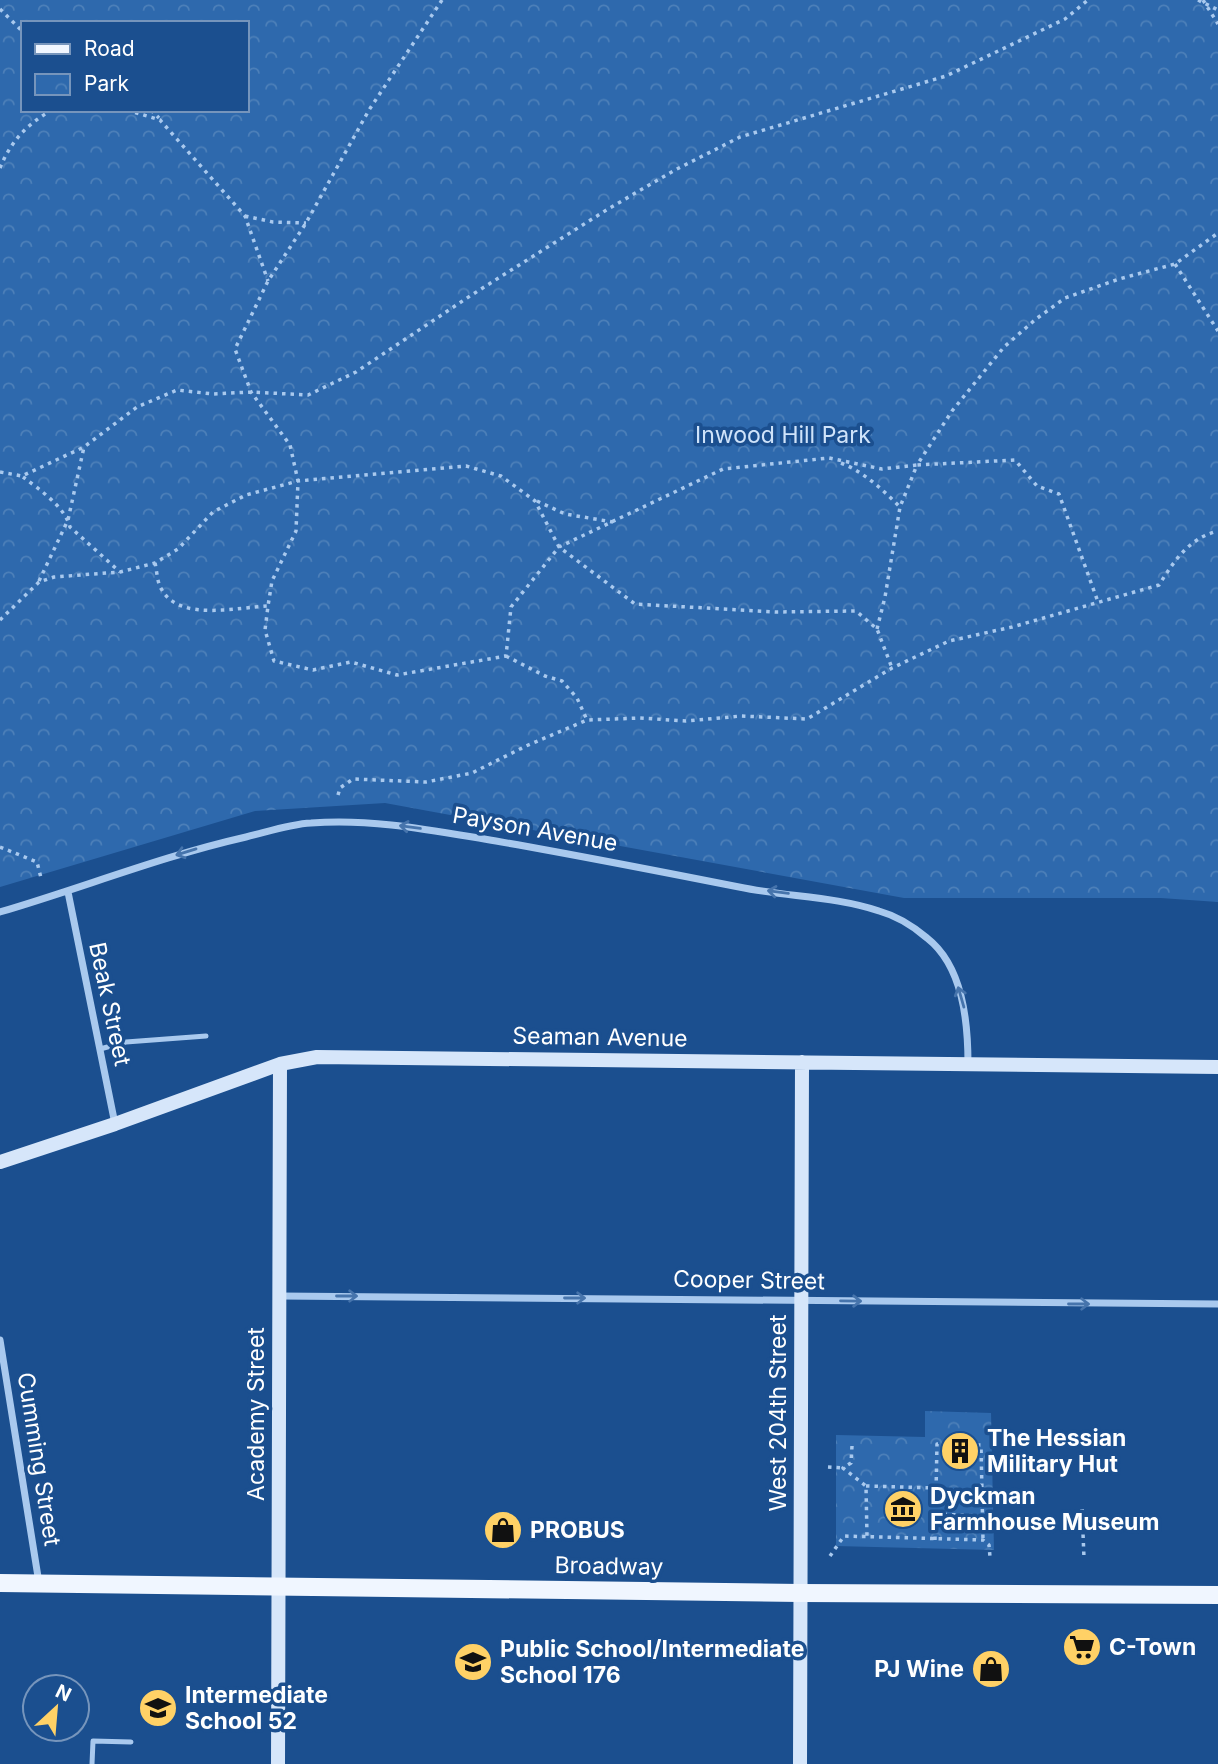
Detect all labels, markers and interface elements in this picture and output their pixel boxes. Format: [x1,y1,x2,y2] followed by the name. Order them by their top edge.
[21,21,248,112] legend
[84,36,135,61] text: Road
[84,71,129,96] text: Park
[695,421,871,449] park label: Inwood Hill Park
[450,801,620,857] street label: Payson Avenue
[399,820,422,833] one-way arrow
[175,846,197,859] one-way arrow
[768,886,790,899] one-way arrow
[83,940,137,1069] street label: Beak Street
[953,987,966,1009] one-way arrow
[512,1021,688,1053] street label: Seaman Avenue
[673,1265,826,1295] street label: Cooper Street
[335,1289,358,1303] one-way arrow
[563,1291,586,1305] one-way arrow
[839,1294,862,1308] one-way arrow
[1067,1297,1090,1311] one-way arrow
[764,1314,792,1511] street label: West 204th Street
[242,1327,270,1501] street label: Academy Street
[11,1370,67,1548] street label: Cumming Street
[987,1424,1126,1478] place label: The Hessian Military Hut
[939,1430,981,1472] building icon: The Hessian Military Hut
[930,1482,1159,1536] place label: Dyckman Farmhouse Museum
[882,1488,924,1530] museum icon: Dyckman Farmhouse Museum
[482,1509,524,1551] shop icon: PROBUS
[530,1516,625,1544] place label: PROBUS
[554,1551,664,1581] street label: Broadway
[1061,1626,1103,1668] supermarket icon: C-Town
[1109,1633,1196,1661] place label: C-Town
[500,1635,804,1689] place label: Public School/Intermediate School 176
[452,1641,494,1683] school or university icon: Public School/Intermediate School 176
[970,1648,1012,1690] shop icon: PJ Wine
[874,1655,964,1683] place label: PJ Wine
[21,1673,91,1743] north arrow
[52,1680,75,1707] text: N
[185,1681,328,1735] place label: Intermediate School 52
[137,1687,179,1729] school or university icon: Intermediate School 52

